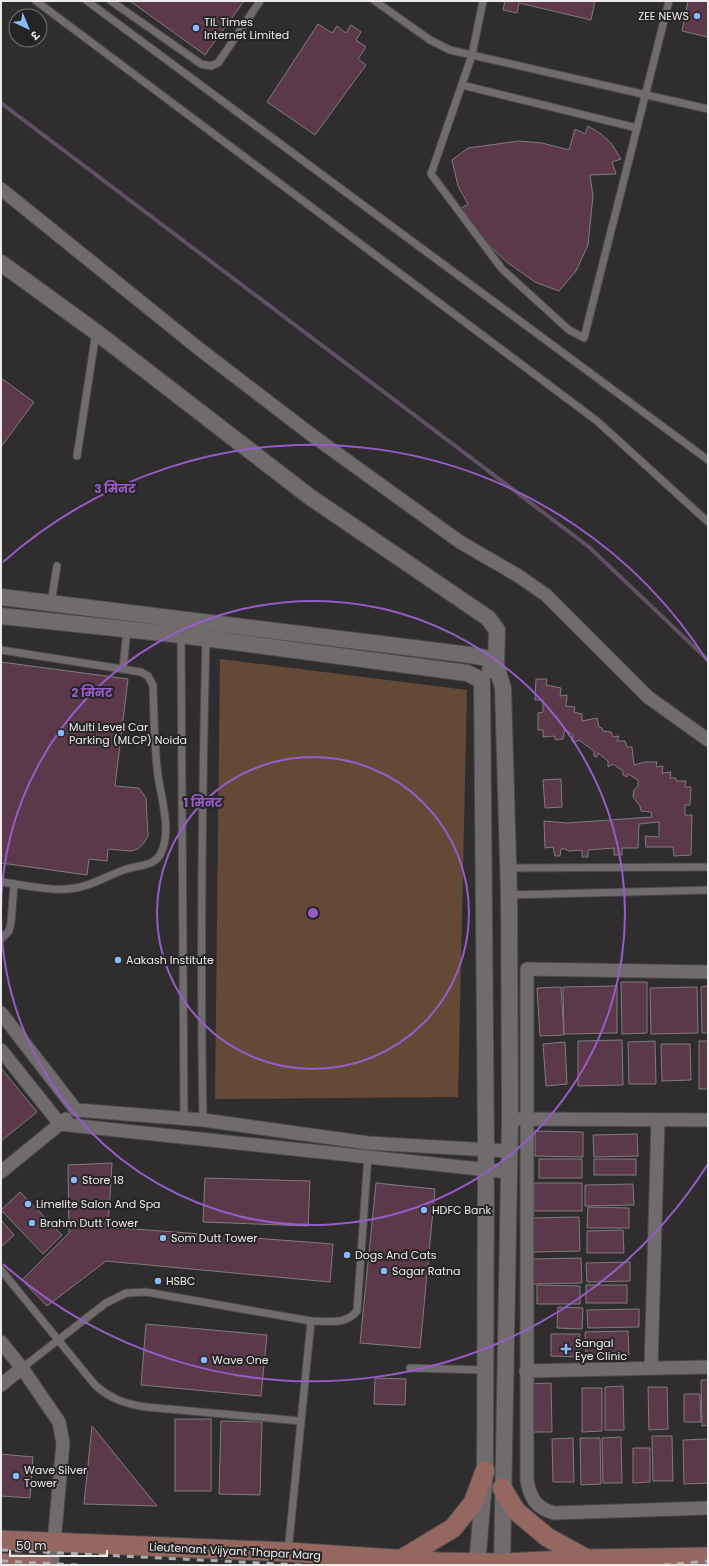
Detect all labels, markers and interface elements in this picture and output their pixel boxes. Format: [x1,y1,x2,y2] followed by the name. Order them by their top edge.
[8,8,48,48] north arrow
[638,8,689,24] place label: ZEE NEWS
[692,11,702,21] marker: ZEE NEWS
[204,14,289,43] place label: TIL Times Internet Limited
[191,23,201,33] marker: TIL Times Internet Limited
[27,27,43,44] text: उ
[94,480,136,497] text: 3 मिनट
[72,684,113,701] text: 2 मिनट
[69,719,187,748] place label: Multi Level Car Parking (MLCP) Noida
[56,728,66,738] marker: Multi Level Car Parking (MLCP) Noida
[184,794,223,811] text: 1 मिनट
[306,906,320,920] centre of rings
[126,952,214,968] place label: Aakash Institute
[113,955,123,965] marker: Aakash Institute
[82,1172,124,1188] place label: Store 18
[69,1175,79,1185] marker: Store 18
[36,1196,161,1212] place label: Limelite Salon And Spa
[23,1199,33,1209] marker: Limelite Salon And Spa
[432,1202,492,1218] place label: HDFC Bank
[419,1205,429,1215] marker: HDFC Bank
[40,1215,138,1231] place label: Brahm Dutt Tower
[27,1218,37,1228] marker: Brahm Dutt Tower
[171,1230,257,1246] place label: Som Dutt Tower
[158,1233,168,1243] marker: Som Dutt Tower
[355,1247,437,1263] place label: Dogs And Cats
[342,1250,352,1260] marker: Dogs And Cats
[392,1263,460,1279] place label: Sagar Ratna
[379,1266,389,1276] marker: Sagar Ratna
[166,1273,195,1289] place label: HSBC
[153,1276,163,1286] marker: HSBC
[575,1335,627,1364] place label: Sangal Eye Clinic
[560,1343,572,1355] marker: Sangal Eye Clinic
[212,1352,269,1368] place label: Wave One
[199,1355,209,1365] marker: Wave One
[24,1462,87,1491] place label: Wave Silver Tower
[11,1471,21,1481] marker: Wave Silver Tower
[10,1532,107,1558] scale bar
[16,1537,47,1554] text: 50 m
[149,1539,321,1563] street label: Lieutenant Vijyant Thapar Marg

